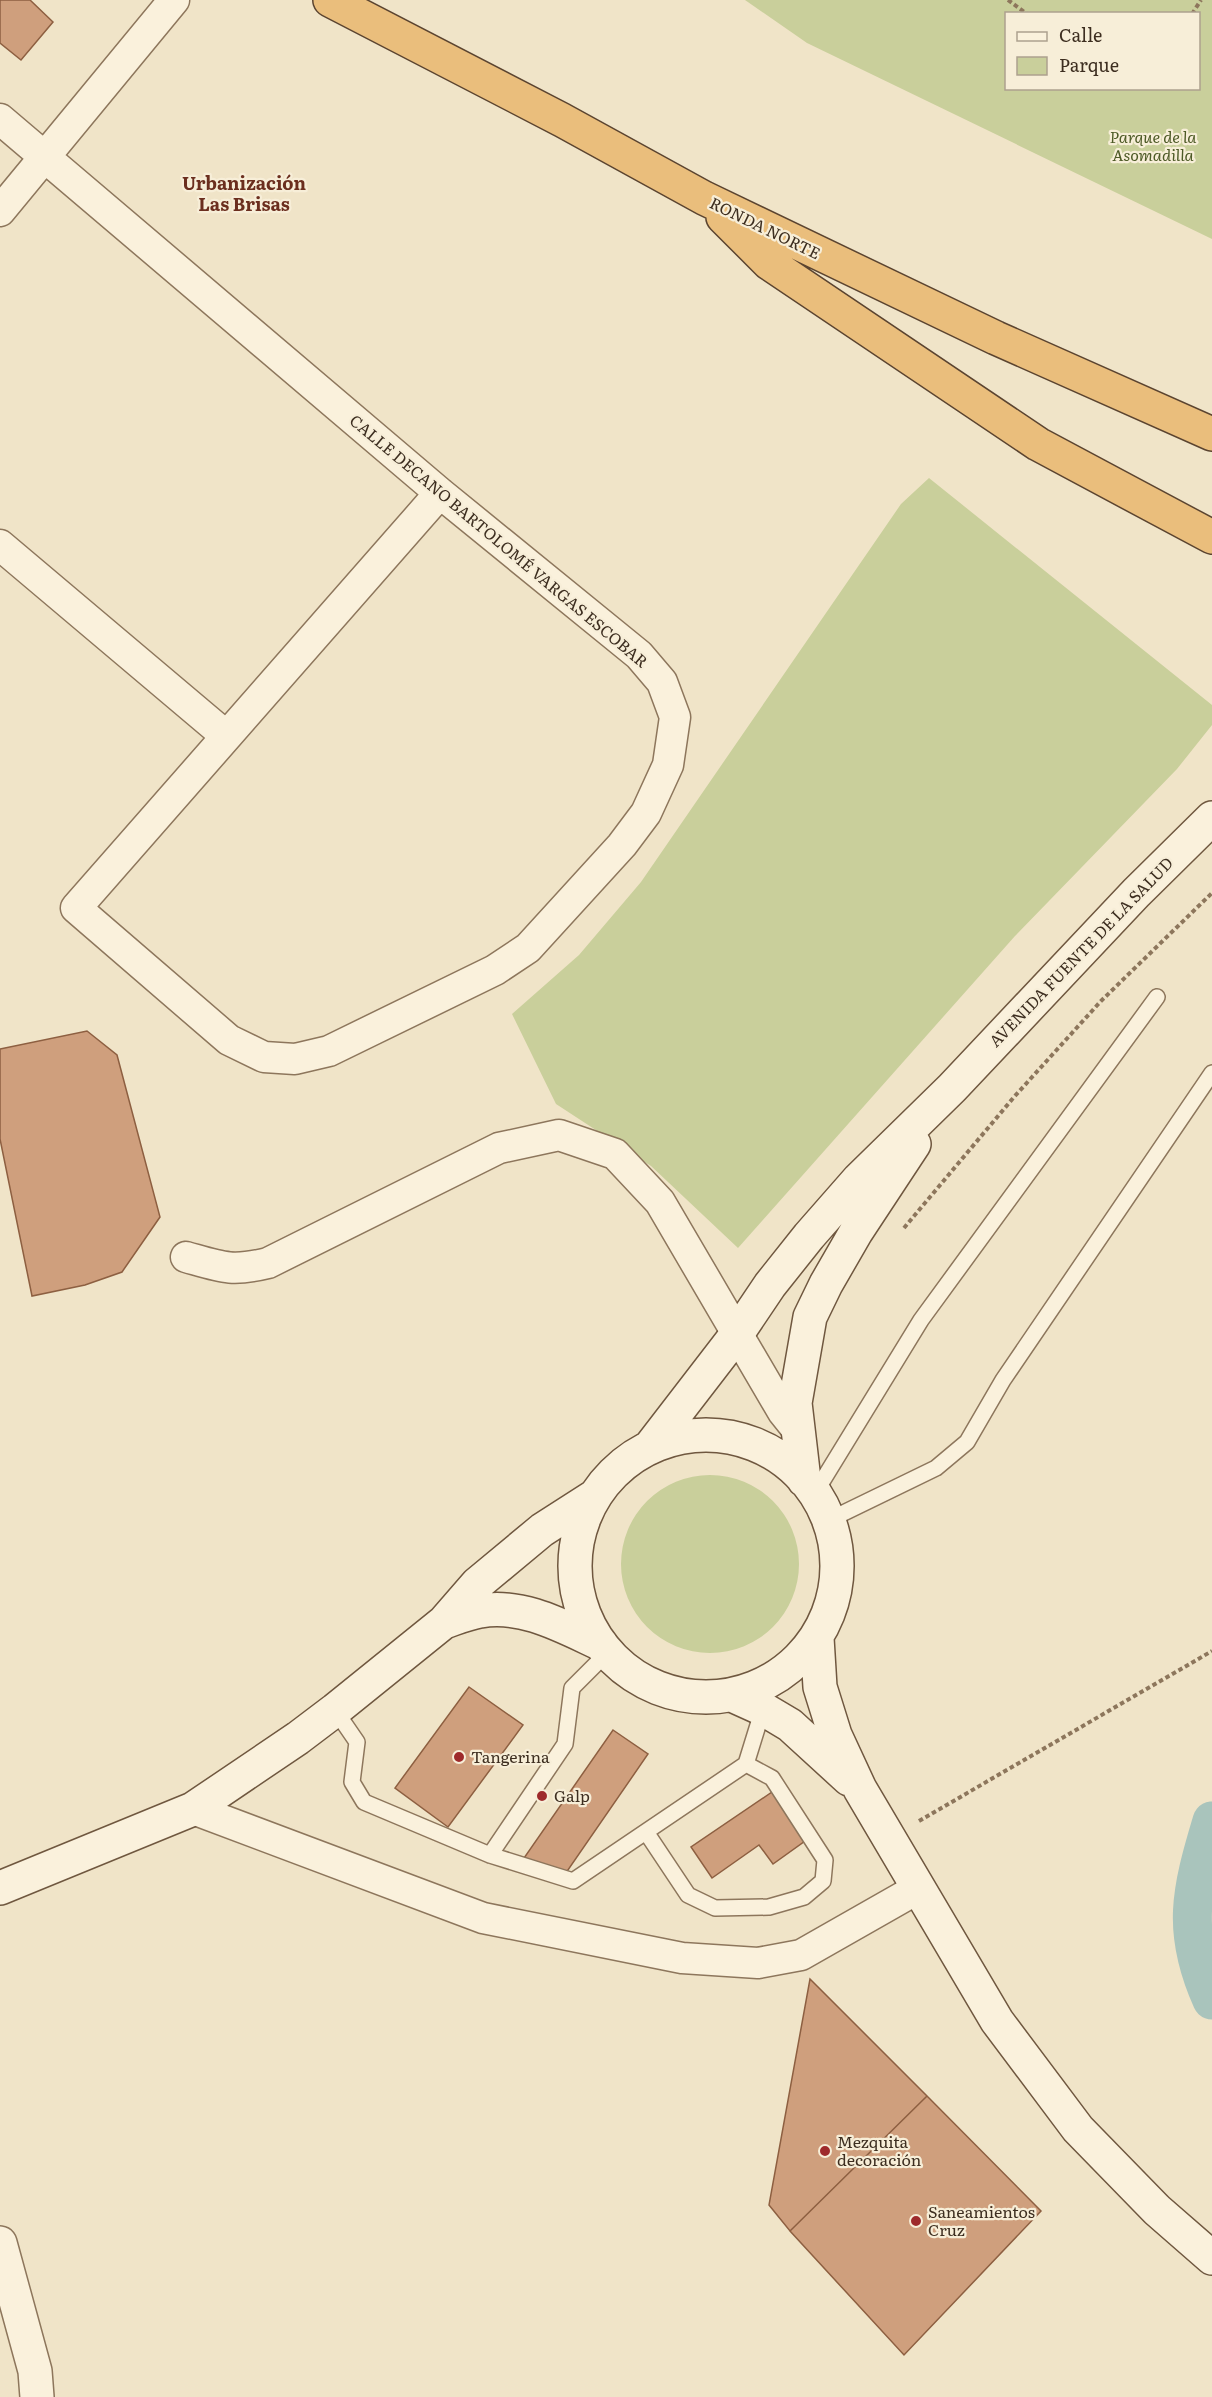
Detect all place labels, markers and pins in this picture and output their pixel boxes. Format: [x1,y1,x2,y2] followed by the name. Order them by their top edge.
[471,1744,550,1768] place label: Tangerina
[452,1750,466,1764] marker: Tangerina
[554,1783,590,1807] place label: Galp
[535,1789,549,1803] marker: Galp
[837,2129,922,2171] place label: Mezquita decoración
[818,2144,832,2158] marker: Mezquita decoración
[928,2199,1035,2241] place label: Saneamientos Cruz
[909,2214,923,2228] marker: Saneamientos Cruz

